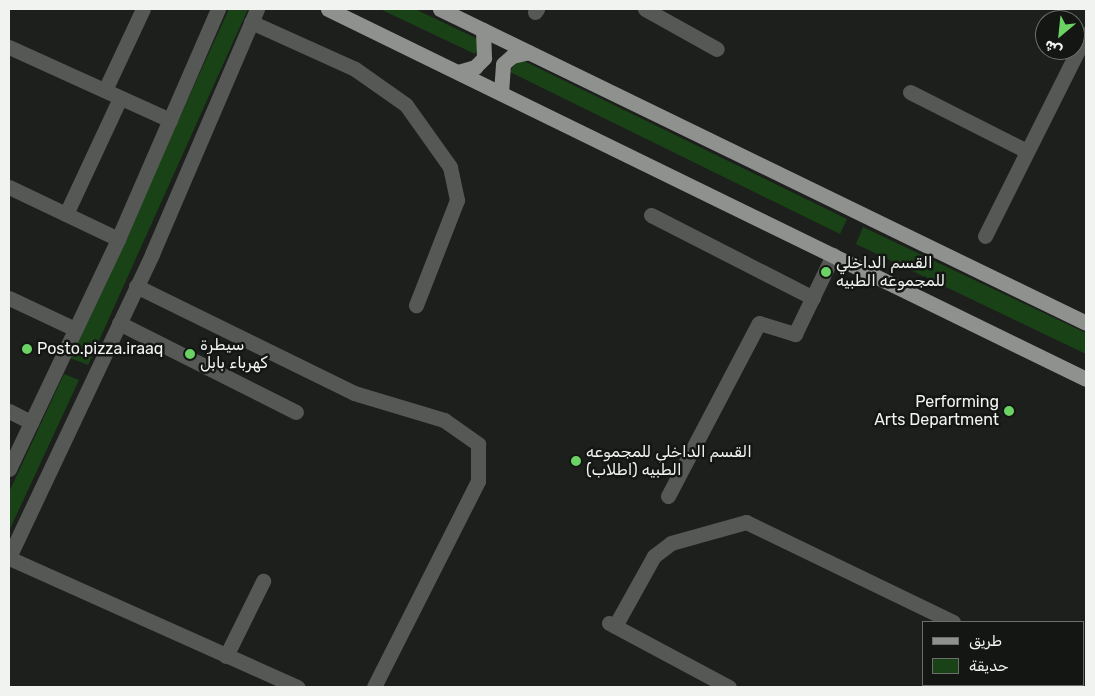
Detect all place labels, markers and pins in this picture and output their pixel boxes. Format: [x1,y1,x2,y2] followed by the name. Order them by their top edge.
[836,253,945,291] place label: القسم الداخلي للمجموعه الطبيه
[820,266,832,278] marker: القسم الداخلي للمجموعه الطبيه
[200,335,268,373] place label: سيطرة كهرباء بابل
[37,339,163,359] place label: Posto.pizza.iraaq
[21,343,33,355] marker: Posto.pizza.iraaq
[184,348,196,360] marker: سيطرة كهرباء بابل
[874,392,999,430] place label: Performing Arts Department
[1003,405,1015,417] marker: Performing Arts Department
[586,442,752,480] place label: القسم الداخلي للمجموعه الطبيه (اطلاب)
[570,455,582,467] marker: القسم الداخلي للمجموعه الطبيه (اطلاب)

